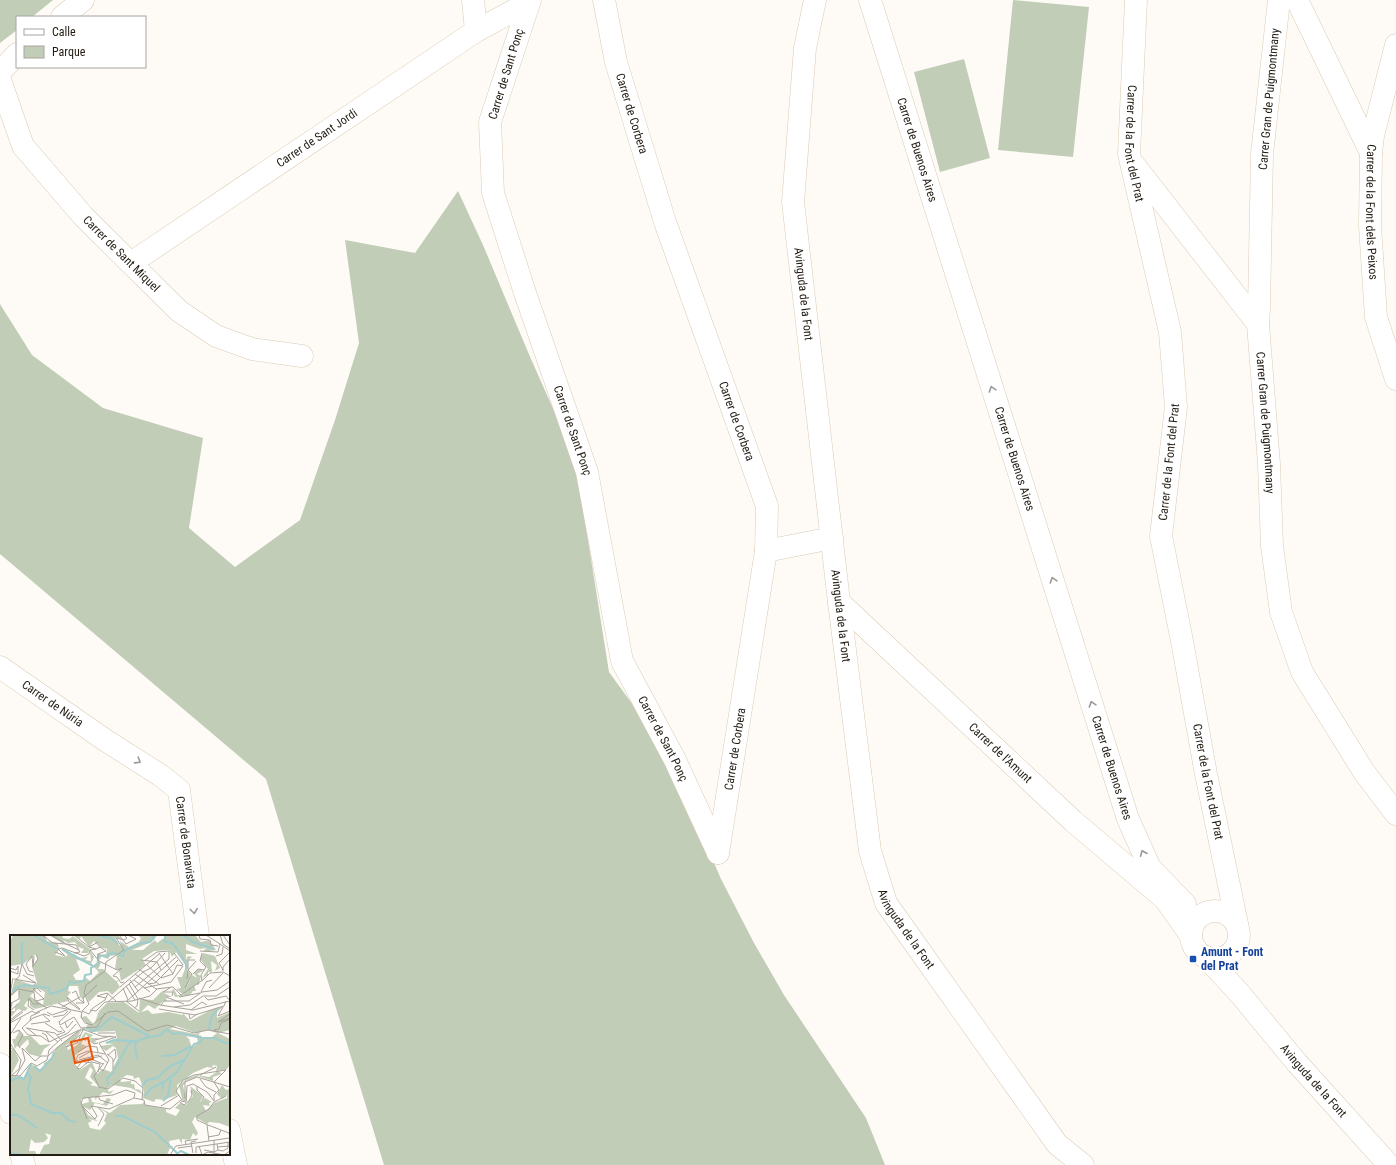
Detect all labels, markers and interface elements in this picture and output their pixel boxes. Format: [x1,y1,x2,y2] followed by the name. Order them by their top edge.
[16,16,146,68] legend
[52,25,76,39] text: Calle
[486,26,527,121] street label: Carrer de Sant Ponç
[1256,28,1282,170] street label: Carrer Gran de Puigmontmany
[52,45,86,59] text: Parque
[613,72,651,156] street label: Carrer de Corbera
[1122,85,1147,203] street label: Carrer de la Font del Prat
[894,96,940,204] street label: Carrer de Buenos Aires
[274,106,360,170] street label: Carrer de Sant Jordi
[1363,144,1381,280] street label: Carrer de la Font dels Peixos
[80,213,163,295] street label: Carrer de Sant Miquel
[791,247,816,341] street label: Avinguda de la Font
[1253,351,1277,494] street label: Carrer Gran de Puigmontmany
[716,379,757,463] street label: Carrer de Corbera
[551,384,595,477] street label: Carrer de Sant Ponç
[989,386,997,393] one-way arrow
[1156,402,1182,521] street label: Carrer de la Font del Prat
[992,405,1038,513] street label: Carrer de Buenos Aires
[828,569,853,663] street label: Avinguda de la Font
[1049,576,1058,583] one-way arrow
[19,677,86,730] street label: Carrer de Núria
[635,694,691,784] street label: Carrer de Sant Ponç
[1088,700,1097,707] one-way arrow
[722,707,748,791] street label: Carrer de Corbera
[1089,714,1135,822] street label: Carrer de Buenos Aires
[966,720,1035,786] street label: Carrer de l'Amunt
[1190,723,1226,841] street label: Carrer de la Font del Prat
[134,757,141,764] one-way arrow
[173,795,199,890] street label: Carrer de Bonavista
[1140,850,1148,857] one-way arrow
[875,887,938,972] street label: Avinguda de la Font
[190,908,199,914] one-way arrow
[10,935,230,1155] inset map
[1201,945,1264,973] place label: Amunt - Font del Prat
[1188,954,1198,964] marker: Amunt - Font del Prat
[1277,1041,1350,1121] street label: Avinguda de la Font

